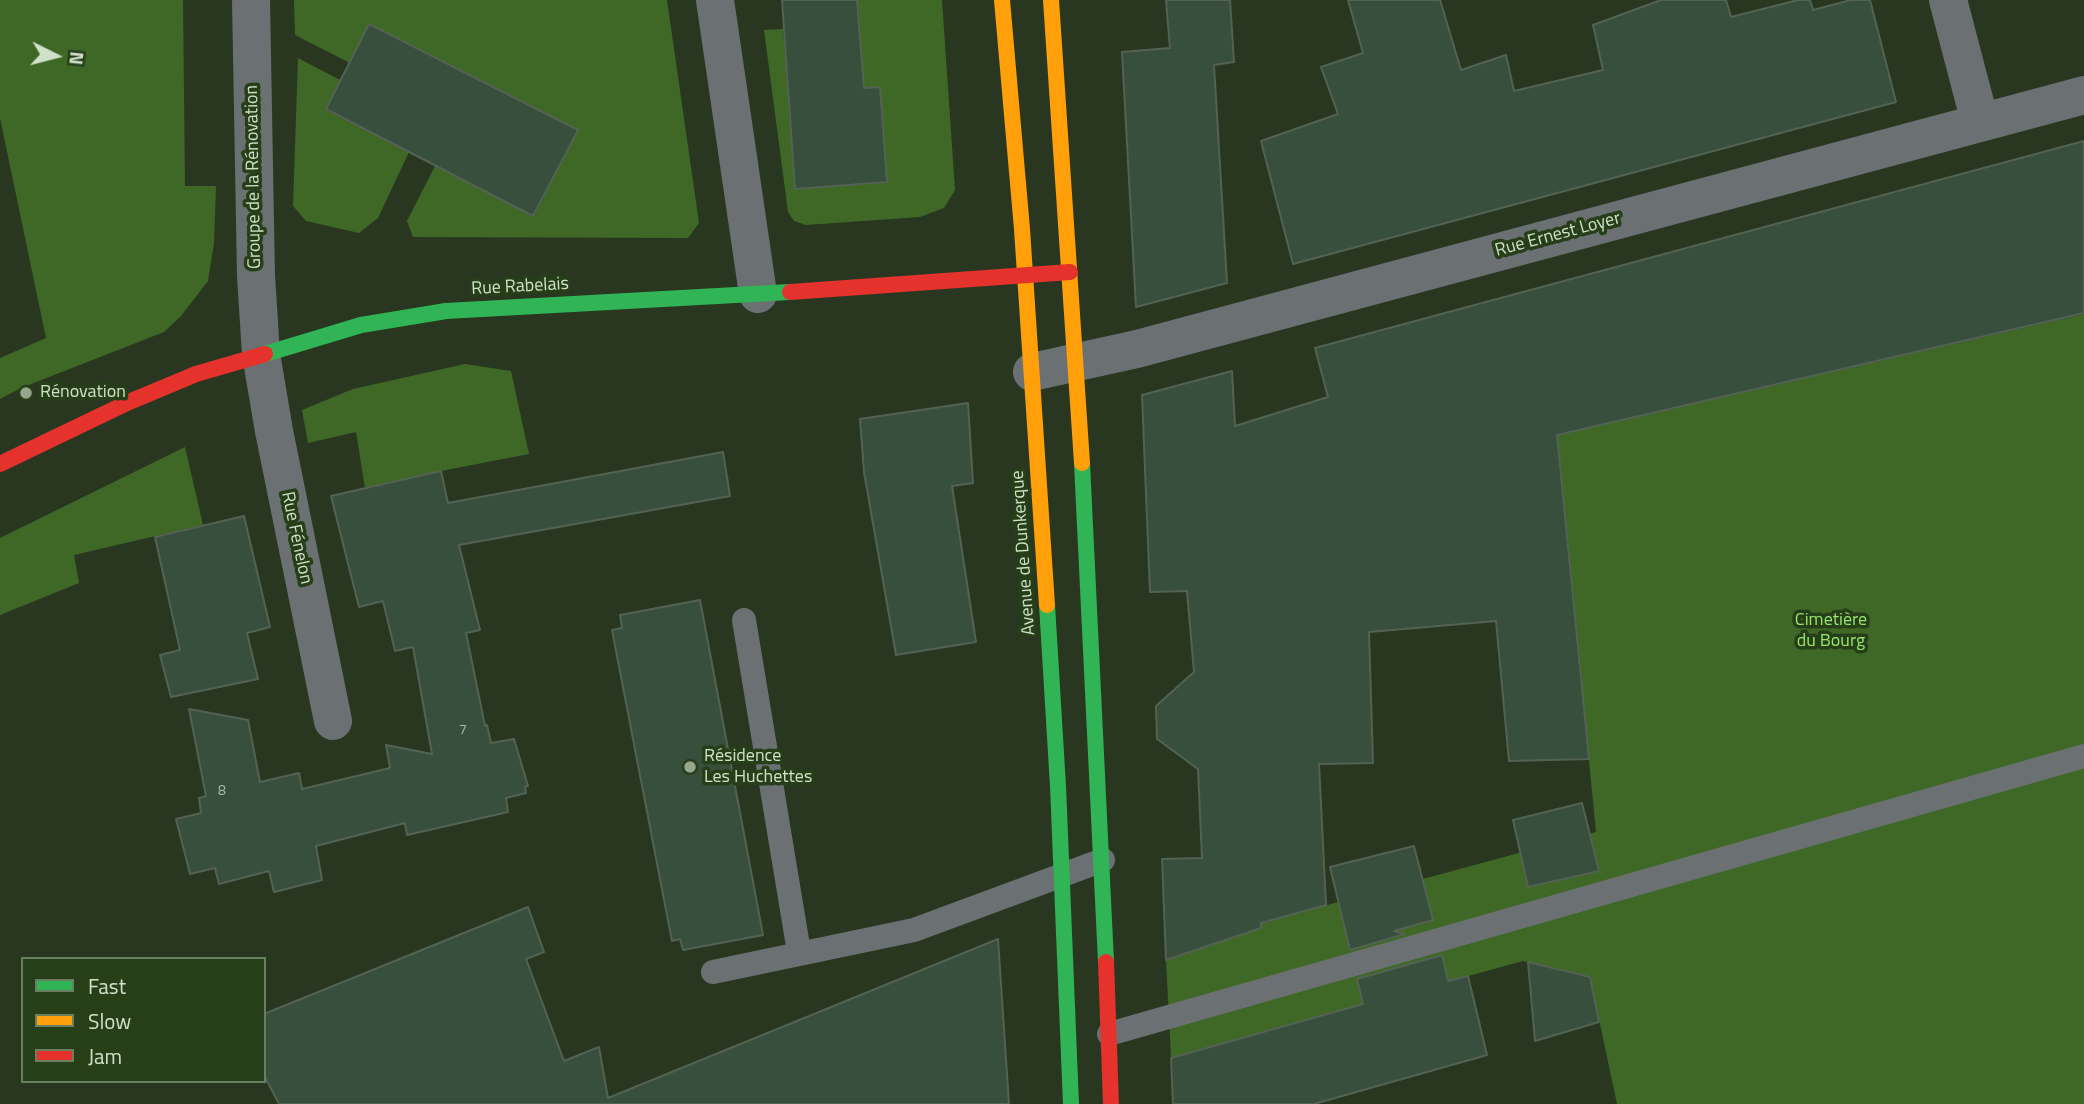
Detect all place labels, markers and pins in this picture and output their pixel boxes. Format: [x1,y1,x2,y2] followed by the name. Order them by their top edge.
[40,382,126,404] place label: Rénovation
[18,385,34,401] marker: Rénovation
[704,746,812,788] place label: Résidence Les Huchettes
[682,759,698,775] marker: Résidence Les Huchettes

